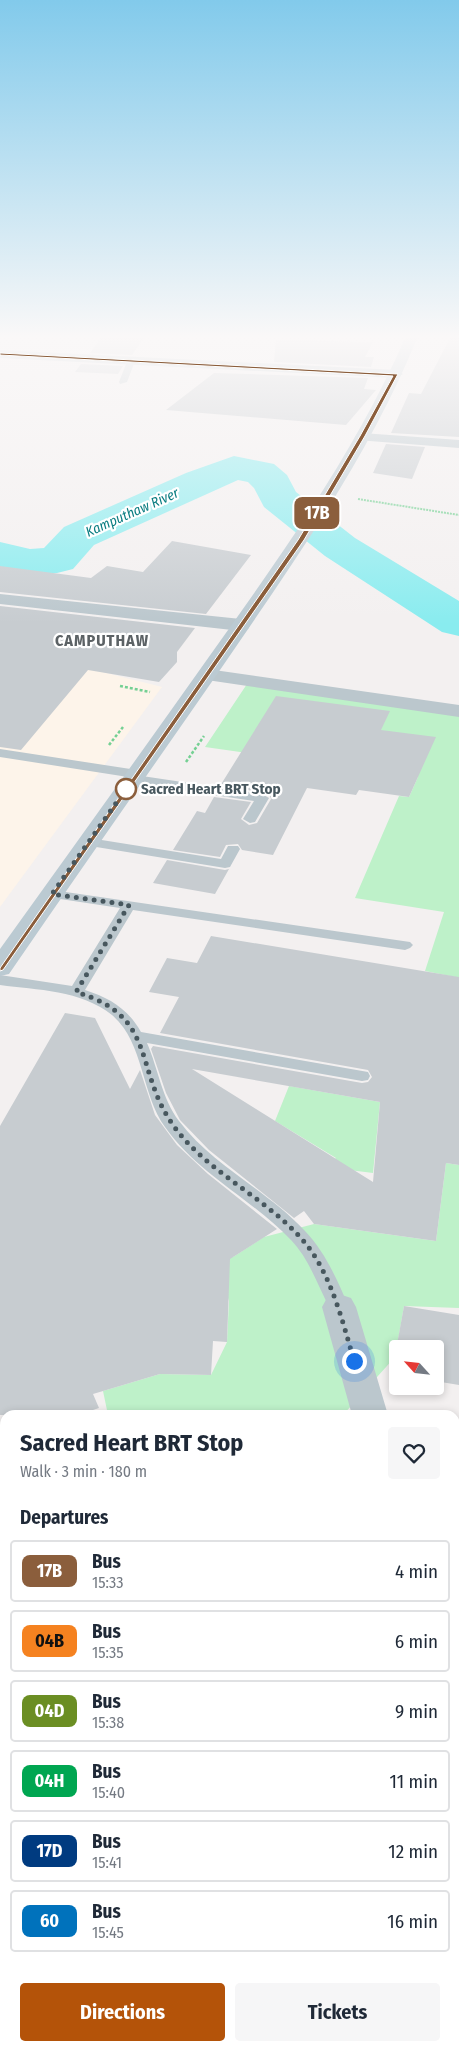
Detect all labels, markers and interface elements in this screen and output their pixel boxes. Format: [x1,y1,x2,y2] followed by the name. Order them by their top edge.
[83,484,182,541] water label: Kamputhaw River
[288,497,346,529] line badge: 17B
[304,502,330,524] text: 17B
[55,631,149,650] district label: CAMPUTHAW
[115,778,137,800] marker: Sacred Heart BRT Stop
[141,780,281,798] place label: Sacred Heart BRT Stop
[389,1340,444,1395] north arrow
[389,1340,444,1395] map controls
[342,1349,367,1374] your location
[388,1427,440,1479] button: heart
[20,1429,243,1457] text: Sacred Heart BRT Stop
[20,1462,147,1481] text: Walk · 3 min · 180 m
[20,1506,108,1529] text: Departures
[92,1550,121,1573] text: Bus
[37,1560,62,1582] text: 17B
[395,1560,438,1583] text: 4 min
[92,1573,124,1592] text: 15:33
[92,1620,121,1643] text: Bus
[35,1630,64,1652] text: 04B
[395,1630,438,1653] text: 6 min
[92,1643,124,1662] text: 15:35
[92,1690,121,1713] text: Bus
[35,1700,64,1722] text: 04D
[395,1700,438,1723] text: 9 min
[92,1713,124,1732] text: 15:38
[92,1760,121,1783] text: Bus
[35,1770,64,1792] text: 04H
[390,1770,438,1793] text: 11 min
[92,1783,125,1802] text: 15:40
[92,1830,121,1853] text: Bus
[37,1840,63,1862] text: 17D
[388,1840,438,1863] text: 12 min
[92,1853,122,1872] text: 15:41
[92,1900,121,1923] text: Bus
[40,1910,59,1932] text: 60
[387,1910,438,1933] text: 16 min
[92,1923,124,1942] text: 15:45
[20,1983,225,2041] button: Directions
[235,1983,440,2041] button: Tickets

